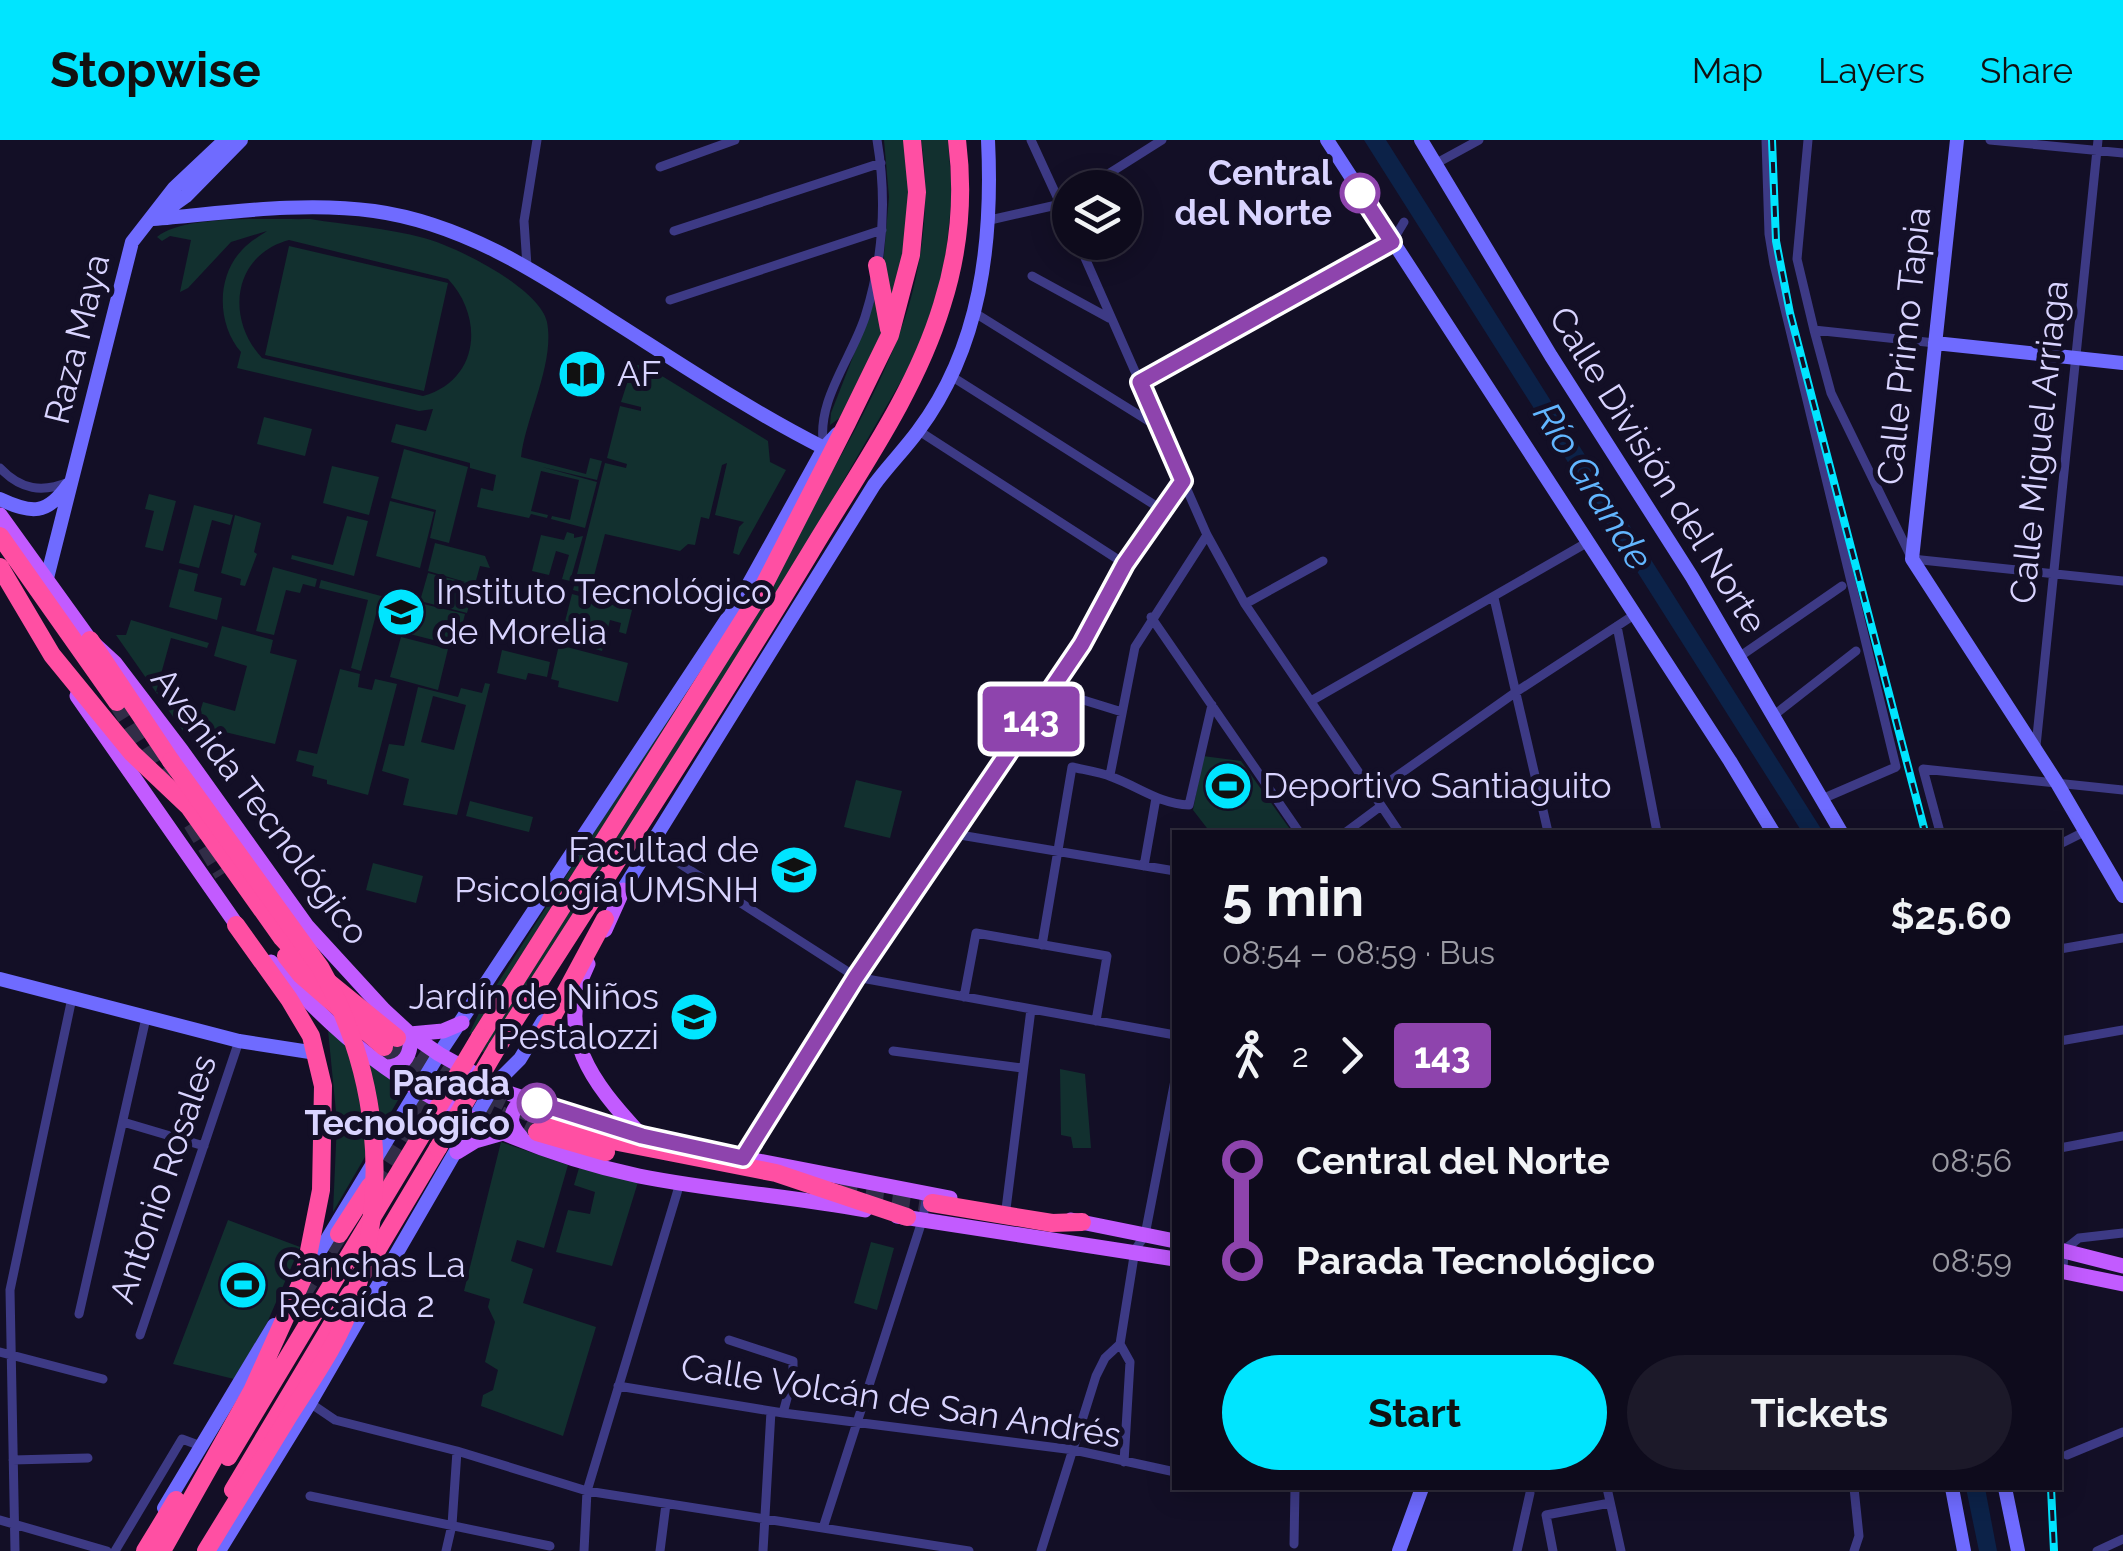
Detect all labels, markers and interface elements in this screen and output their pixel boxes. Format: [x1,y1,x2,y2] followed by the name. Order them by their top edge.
[50,42,261,98] text: Stopwise
[1692,50,1763,91] text: Map
[1818,50,1925,91] text: Layers
[1980,50,2073,91] text: Share
[1175,152,1333,233] place label: Central del Norte
[1052,170,1142,260] map controls
[1052,170,1142,260] button: layers
[1341,174,1379,212] marker: Central del Norte
[1869,205,1938,487] street label: Calle Primo Tapia
[36,250,117,428] street label: Raza Maya
[2001,278,2076,606] street label: Calle Miguel Arriaga
[1541,299,1776,640] street label: Calle División del Norte
[556,348,608,400] library icon: AF
[617,353,661,394] place label: AF
[1524,394,1662,578] water label: Río Grande
[436,571,772,652] place label: Instituto Tecnológico de Morelia
[375,586,427,638] school or university icon: Instituto Tecnológico de Morelia
[143,659,378,952] street label: Avenida Tecnológico
[974,686,1088,752] line badge: 143
[1003,699,1059,740] text: 143
[1202,760,1254,812] sports icon: Deportivo Santiaguito
[1263,765,1612,806] place label: Deportivo Santiaguito
[454,829,759,910] place label: Facultad de Psicología UMSNH
[768,844,820,896] school or university icon: Facultad de Psicología UMSNH
[1222,864,1364,929] text: 5 min
[1890,893,2012,938] text: $25.60
[1222,934,1495,971] text: 08:54 – 08:59 · Bus
[409,976,659,1057] place label: Jardín de Niños Pestalozzi
[668,991,720,1043] school or university icon: Jardín de Niños Pestalozzi
[1222,1028,1277,1083] icon: walk
[1324,1028,1379,1083] icon: forward
[1414,1035,1471,1076] text: 143
[1292,1037,1309,1074] text: 2
[101,1049,224,1308] street label: Antonio Rosales
[305,1062,510,1143] place label: Parada Tecnológico
[518,1084,556,1122] marker: Parada Tecnológico
[1296,1138,1610,1183] text: Central del Norte
[1931,1142,2012,1179] text: 08:56
[1296,1238,1655,1283] text: Parada Tecnológico
[1931,1242,2012,1279] text: 08:59
[278,1244,466,1325] place label: Canchas La Recaída 2
[217,1259,269,1311] sports icon: Canchas La Recaída 2
[678,1345,1124,1456] street label: Calle Volcán de San Andrés
[1222,1355,1607,1470] button: Start
[1627,1355,2012,1470] button: Tickets

